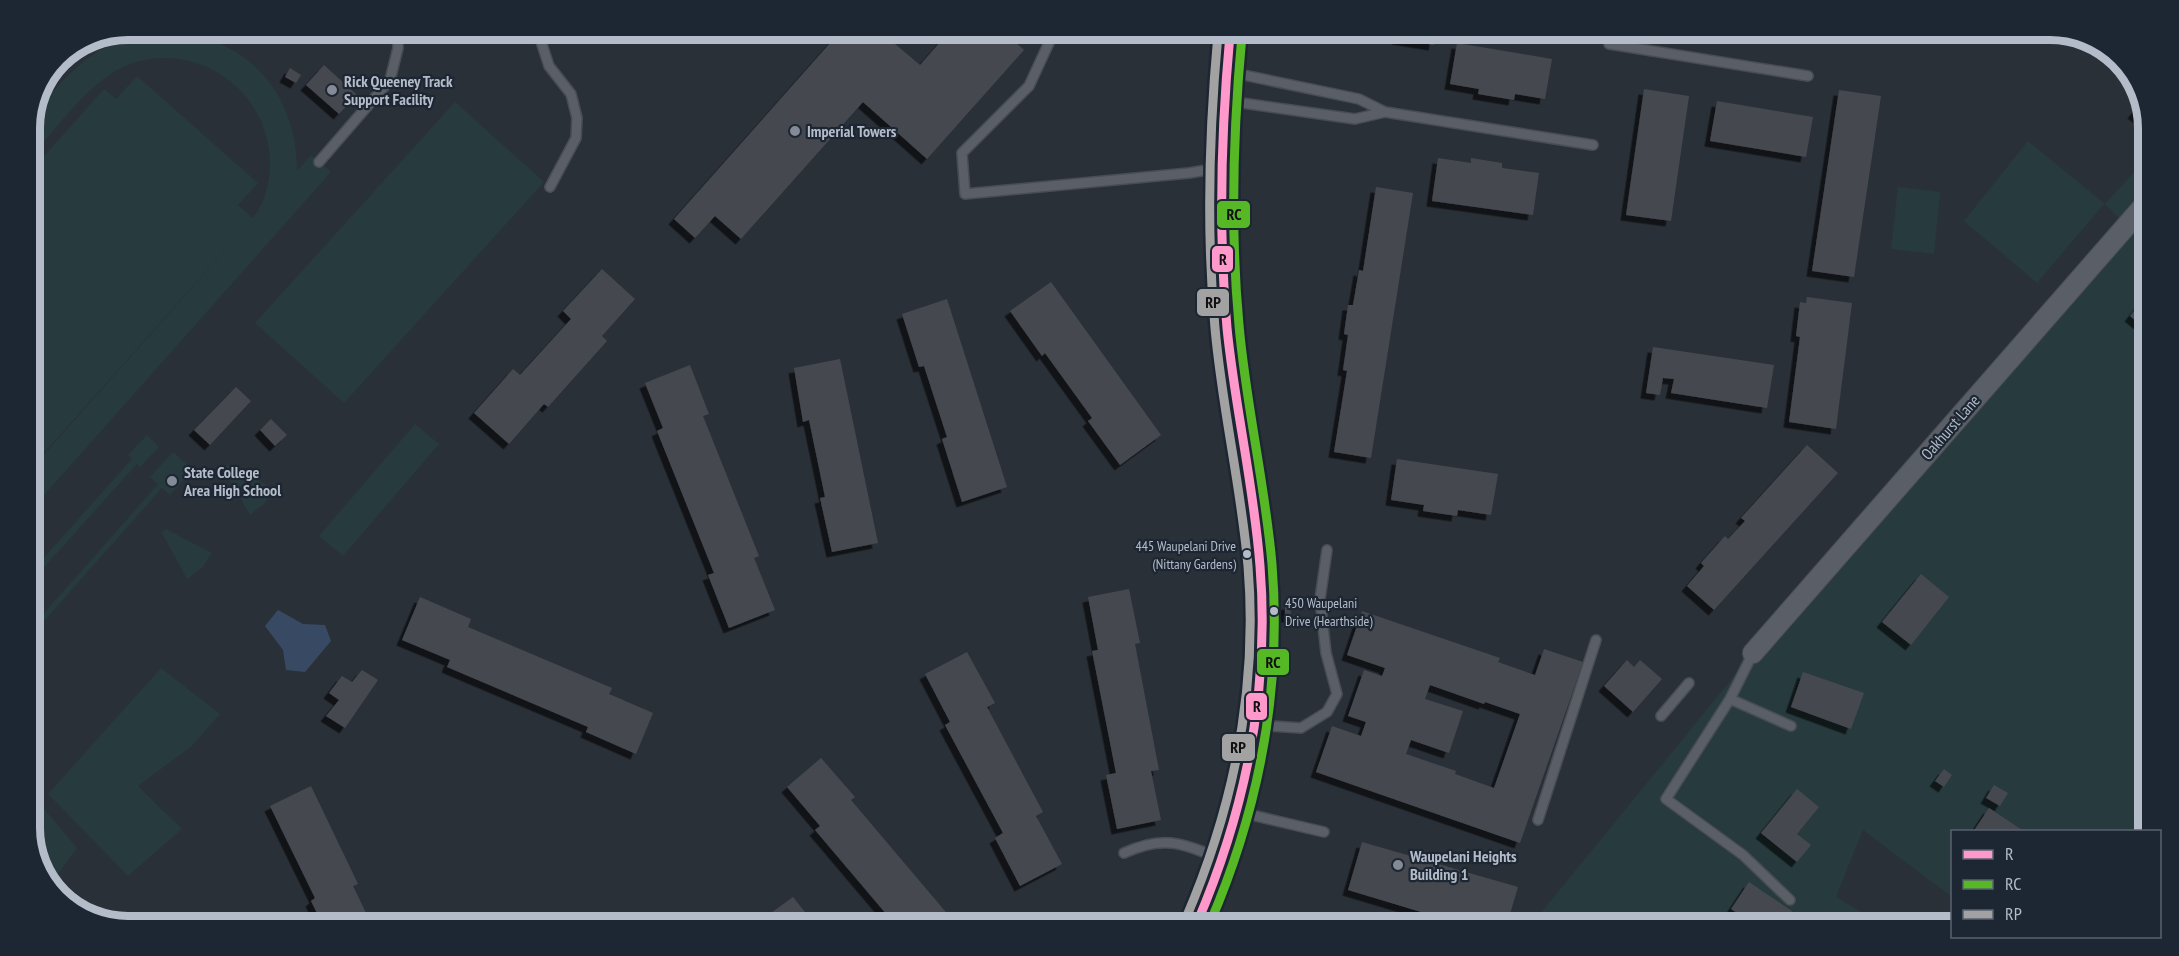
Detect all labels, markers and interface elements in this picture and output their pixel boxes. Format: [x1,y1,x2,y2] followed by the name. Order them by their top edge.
[344,71,453,109] place label: Rick Queeney Track Support Facility
[325,83,339,97] marker: Rick Queeney Track Support Facility
[807,121,897,141] place label: Imperial Towers
[788,124,802,138] marker: Imperial Towers
[1216,200,1251,229] line badge: RC
[1227,204,1242,224] text: RC
[1211,245,1234,273] line badge: R
[1219,249,1227,269] text: R
[1196,288,1230,317] line badge: RP
[1205,292,1221,312] text: RP
[1916,390,1984,464] street label: Oakhurst Lane
[183,462,281,500] place label: State College Area High School
[165,474,179,488] marker: State College Area High School
[1135,537,1237,573] place label: 445 Waupelani Drive (Nittany Gardens)
[1241,548,1253,560] marker: 445 Waupelani Drive (Nittany Gardens)
[1285,594,1373,630] place label: 450 Waupelani Drive (Hearthside)
[1268,605,1280,617] marker: 450 Waupelani Drive (Hearthside)
[1256,648,1290,676] line badge: RC
[1266,652,1281,672] text: RC
[1245,692,1268,721] line badge: R
[1253,696,1261,716] text: R
[1221,733,1256,762] line badge: RP
[1230,737,1246,757] text: RP
[1951,830,2161,938] legend
[2005,842,2014,865] text: R
[1409,846,1517,884] place label: Waupelani Heights Building 1
[1391,858,1405,872] marker: Waupelani Heights Building 1
[2005,872,2021,895] text: RC
[2005,902,2022,925] text: RP

